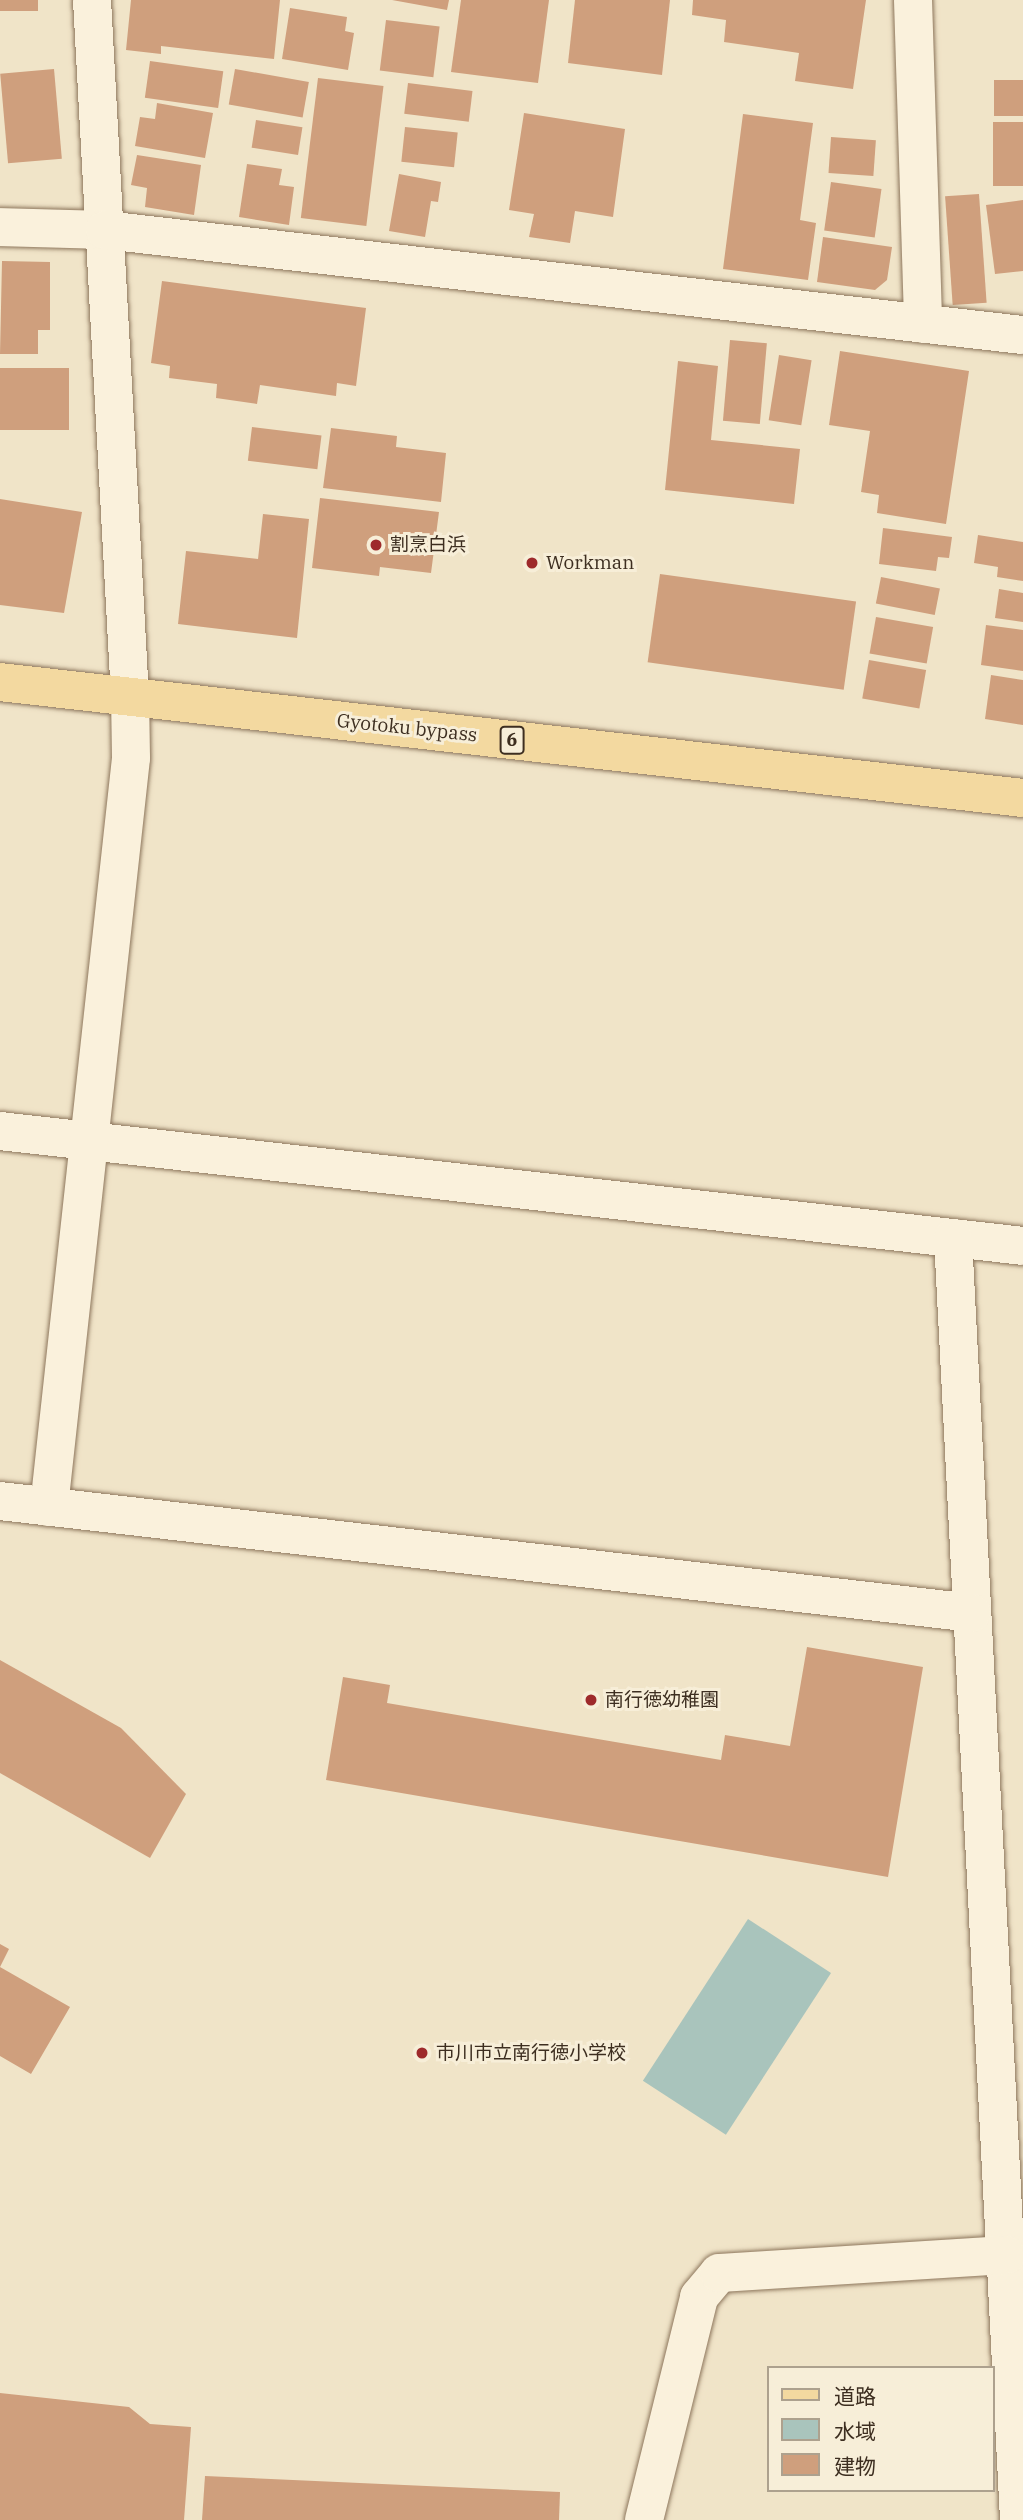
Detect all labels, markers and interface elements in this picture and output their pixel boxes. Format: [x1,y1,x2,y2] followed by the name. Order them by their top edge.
[390,534,466,556] place label: 割烹白浜
[368,537,384,553] marker: 割烹白浜
[546,552,634,574] place label: Workman
[524,555,540,571] marker: Workman
[336,709,478,747] street label: Gyotoku bypass
[498,726,526,754] road number: 6
[605,1689,719,1711] place label: 南行徳幼稚園
[583,1692,599,1708] marker: 南行徳幼稚園
[436,2042,626,2064] place label: 市川市立南行徳小学校
[414,2045,430,2061] marker: 市川市立南行徳小学校
[768,2366,995,2492] legend
[834,2382,876,2410] text: 道路
[834,2417,876,2445] text: 水域
[834,2452,876,2480] text: 建物

